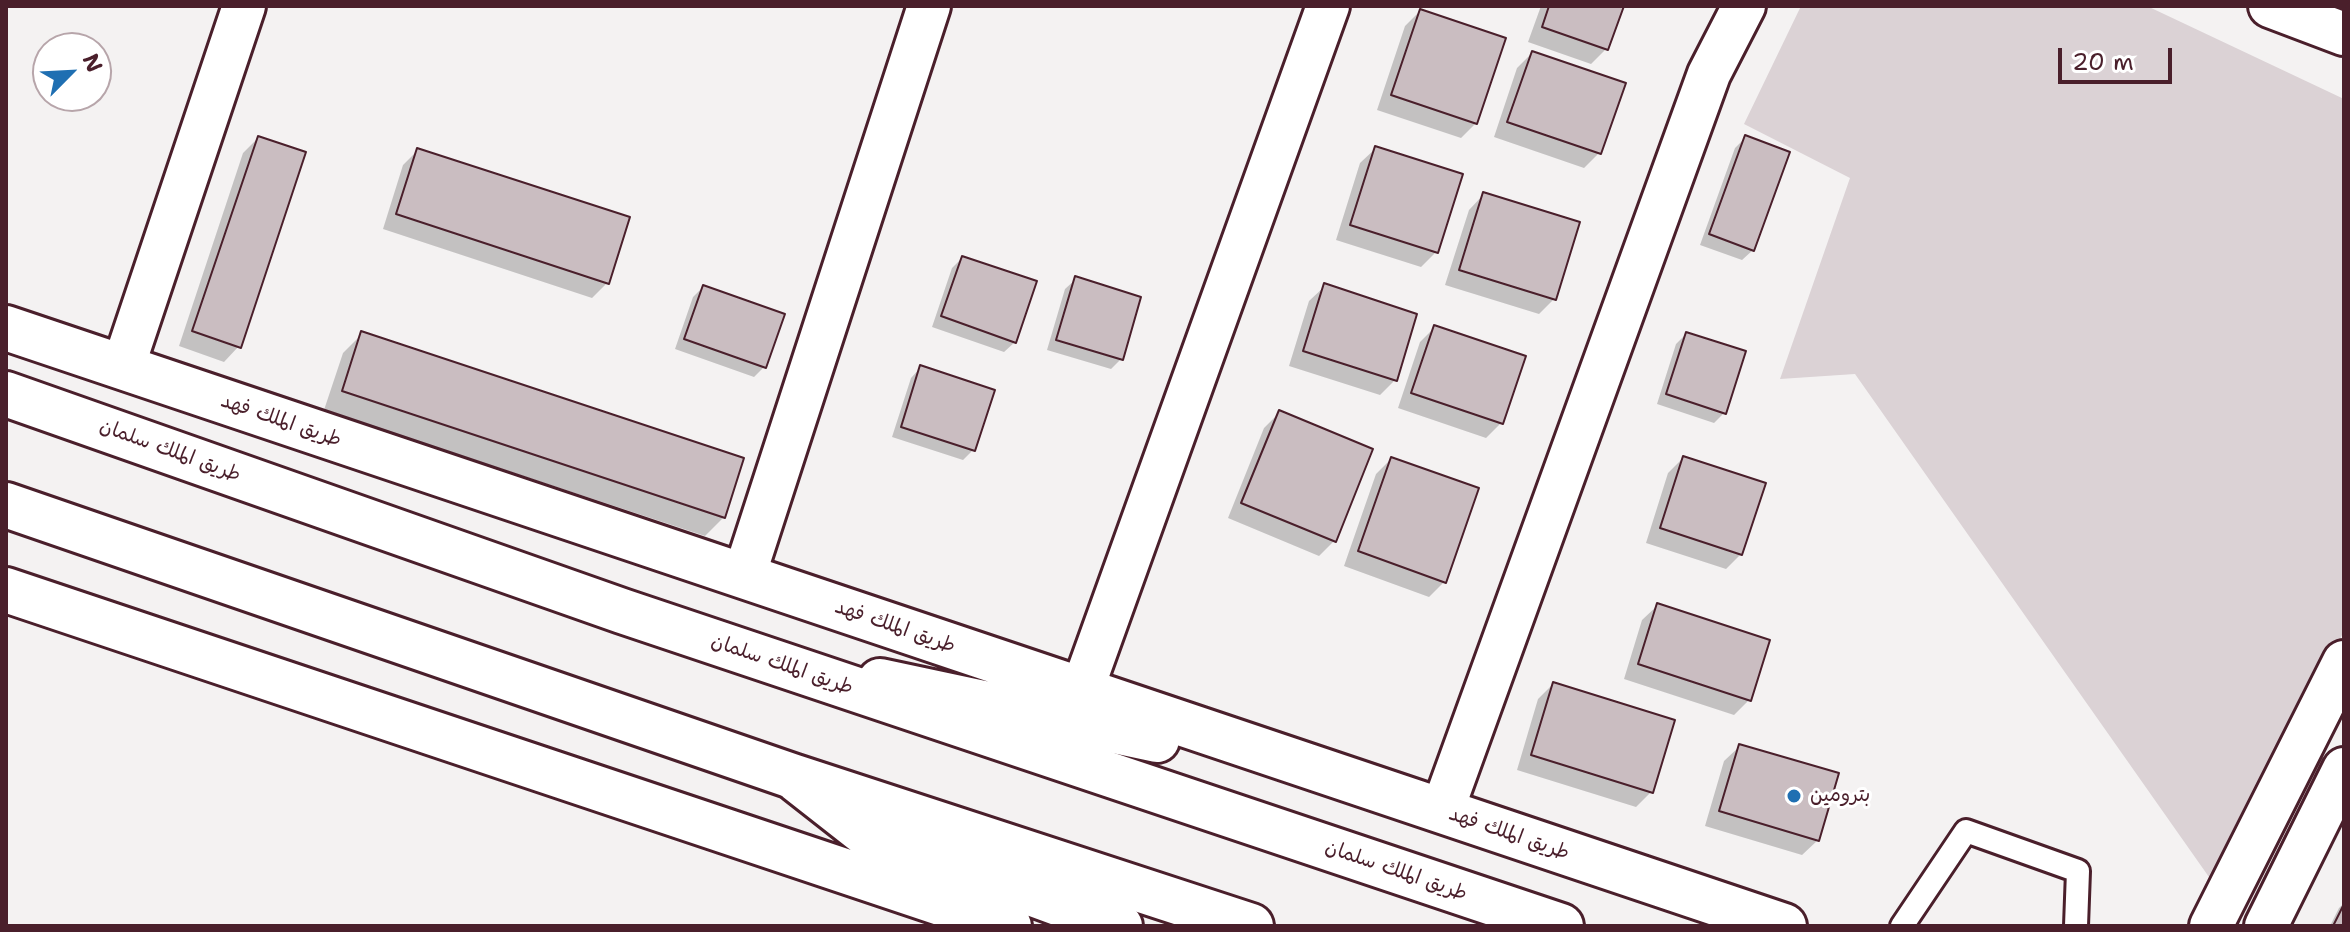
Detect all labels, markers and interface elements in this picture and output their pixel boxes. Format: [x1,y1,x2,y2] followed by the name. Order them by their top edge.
[32,32,112,112] north arrow
[2062,32,2176,82] scale bar
[2072,46,2134,78] text: 20 m
[76,49,109,77] text: N
[218,389,344,453] street label: طريق الملك فهد
[96,414,244,488] street label: طريق الملك سلمان
[832,595,958,659] street label: طريق الملك فهد
[708,629,856,701] street label: طريق الملك سلمان
[1810,784,1870,808] place label: بترومين
[1785,787,1803,805] marker: بترومين
[1446,802,1572,866] street label: طريق الملك فهد
[1322,835,1470,907] street label: طريق الملك سلمان

